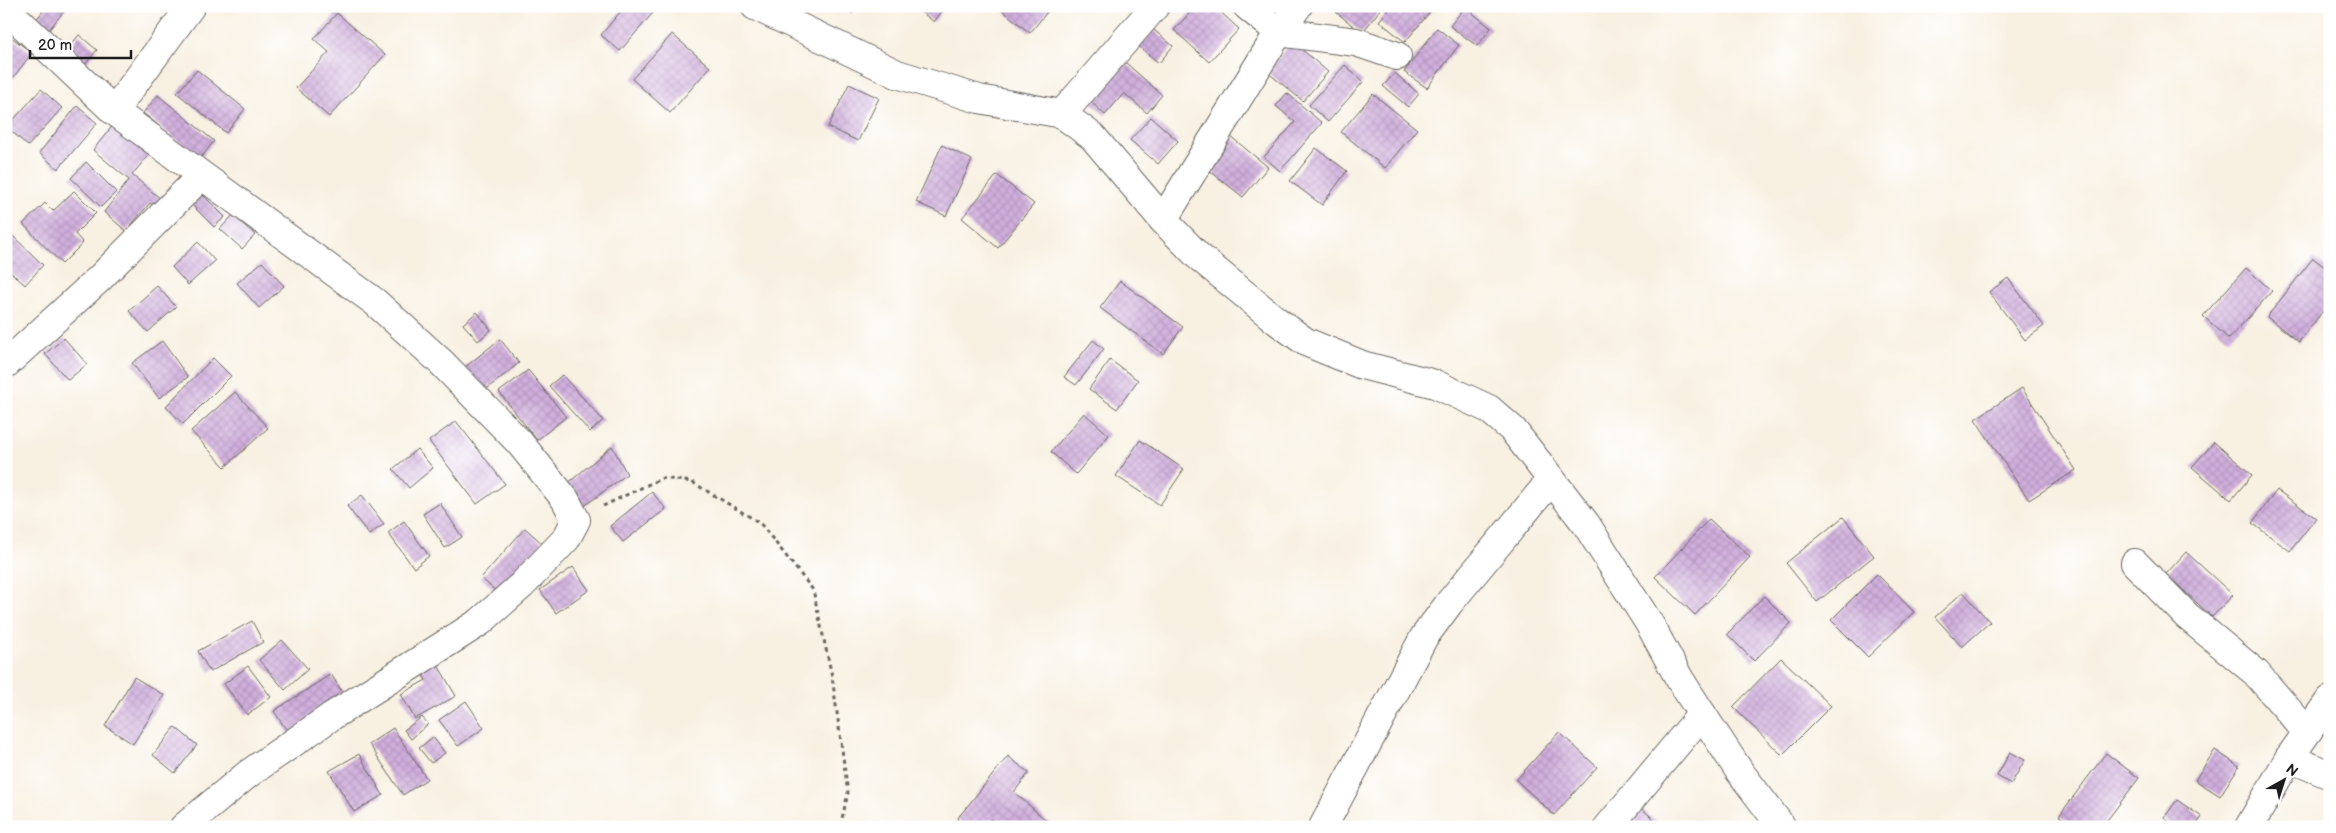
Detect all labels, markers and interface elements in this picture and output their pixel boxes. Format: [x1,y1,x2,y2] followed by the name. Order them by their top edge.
[30,28,131,60] scale bar
[38,36,72,55] text: 20 m
[2258,756,2308,806] north arrow
[2282,760,2301,780] text: N

